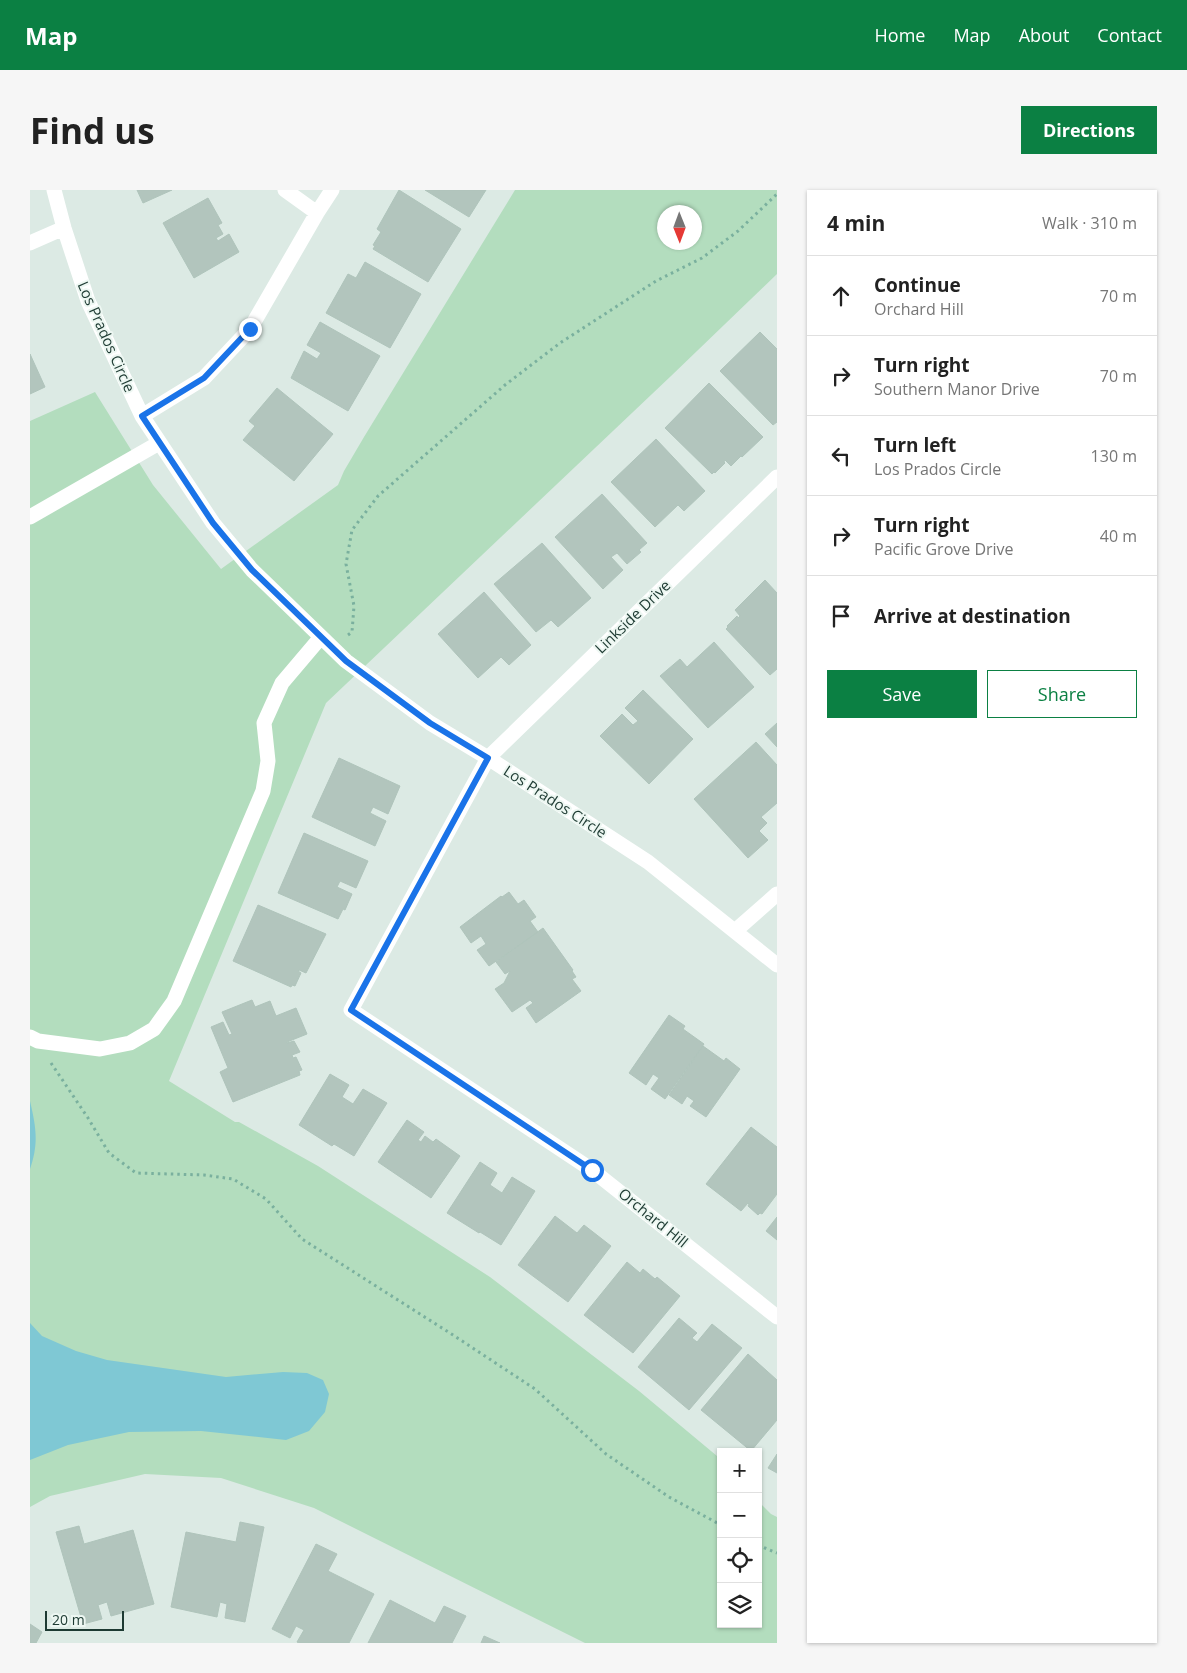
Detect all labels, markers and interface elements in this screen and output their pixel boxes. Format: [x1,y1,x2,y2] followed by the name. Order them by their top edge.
[25,19,77,52] text: Map
[875,23,925,47] text: Home
[953,23,991,47] text: Map
[1019,23,1069,47] text: About
[1097,23,1162,47] text: Contact
[1021,106,1157,154] button: Directions
[30,107,155,154] text: Find us
[657,205,702,250] north arrow
[827,209,885,237] text: 4 min
[1042,212,1137,234] text: Walk · 310 m
[874,272,961,298] text: Continue
[73,278,140,395] street label: Los Prados Circle
[827,282,855,310] icon: ahead
[1100,285,1137,307] text: 70 m
[874,298,964,320] text: Orchard Hill
[239,318,262,341] route end
[874,352,969,378] text: Turn right
[827,362,855,390] icon: right
[1100,365,1137,387] text: 70 m
[874,378,1040,400] text: Southern Manor Drive
[874,432,956,458] text: Turn left
[827,442,855,470] icon: left
[1091,445,1137,467] text: 130 m
[874,458,1001,480] text: Los Prados Circle
[874,512,969,538] text: Turn right
[827,522,855,550] icon: right
[1100,525,1137,547] text: 40 m
[874,538,1014,560] text: Pacific Grove Drive
[590,575,674,657] street label: Linkside Drive
[827,602,855,630] icon: arrive
[874,603,1071,629] text: Arrive at destination
[827,670,977,718] button: Save
[987,670,1137,718] button: Share
[500,760,611,842] street label: Los Prados Circle
[581,1159,604,1182] route start
[615,1183,693,1251] street label: Orchard Hill
[717,1448,762,1628] map controls
[717,1448,762,1493] button: +
[717,1493,762,1538] button: −
[717,1538,762,1583] button: locate
[717,1583,762,1628] button: layers
[45,1608,124,1631] scale bar
[52,1610,85,1629] text: 20 m

